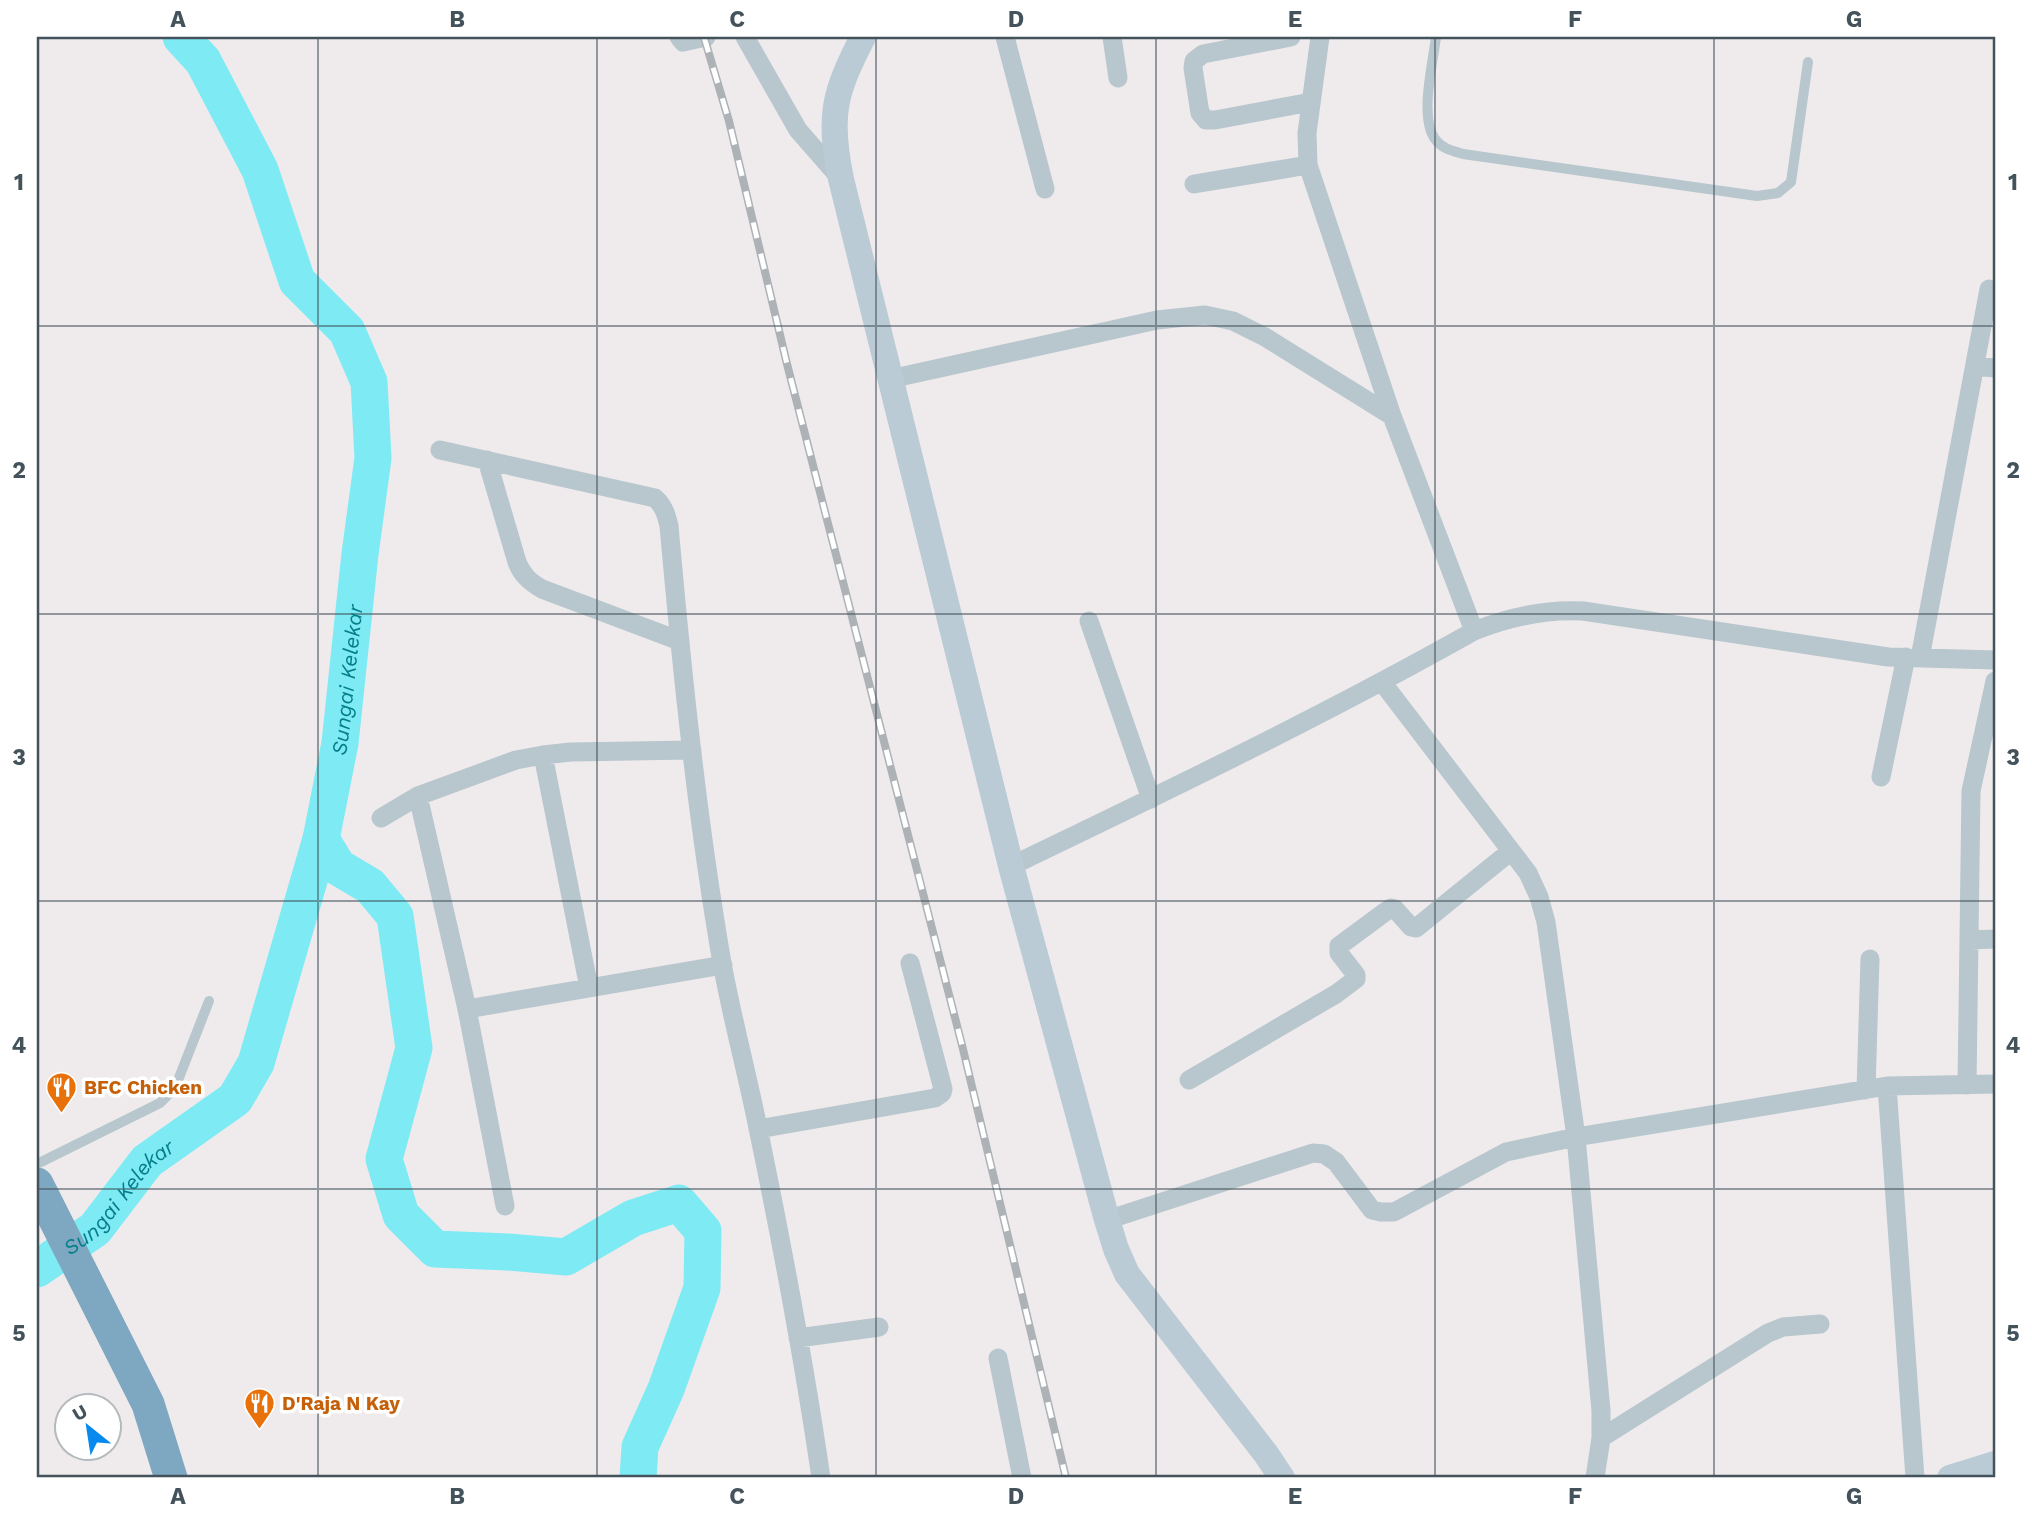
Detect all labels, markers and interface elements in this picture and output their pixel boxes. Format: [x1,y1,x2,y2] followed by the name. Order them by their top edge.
[170,6,186,33] text: A
[449,6,465,33] text: B
[729,6,745,33] text: C
[1008,6,1024,33] text: D
[1288,6,1302,33] text: E
[1568,6,1582,33] text: F
[1846,6,1862,33] text: G
[14,169,24,196] text: 1
[2008,169,2018,196] text: 1
[12,457,26,484] text: 2
[2006,457,2020,484] text: 2
[325,602,367,757] water label: Sungai Kelekar
[12,744,26,771] text: 3
[2006,744,2020,771] text: 3
[12,1032,27,1059] text: 4
[2006,1032,2021,1059] text: 4
[44,1070,78,1114] restaurant icon: BFC Chicken
[84,1076,202,1099] place label: BFC Chicken
[58,1133,179,1260] water label: Sungai Kelekar
[12,1320,26,1347] text: 5
[2006,1320,2020,1347] text: 5
[242,1386,276,1430] restaurant icon: D'Raja N Kay
[52,1392,122,1462] north arrow
[282,1392,400,1415] place label: D'Raja N Kay
[68,1399,91,1426] text: U
[170,1483,186,1510] text: A
[449,1483,465,1510] text: B
[729,1483,745,1510] text: C
[1008,1483,1024,1510] text: D
[1288,1483,1302,1510] text: E
[1568,1483,1582,1510] text: F
[1846,1483,1862,1510] text: G

